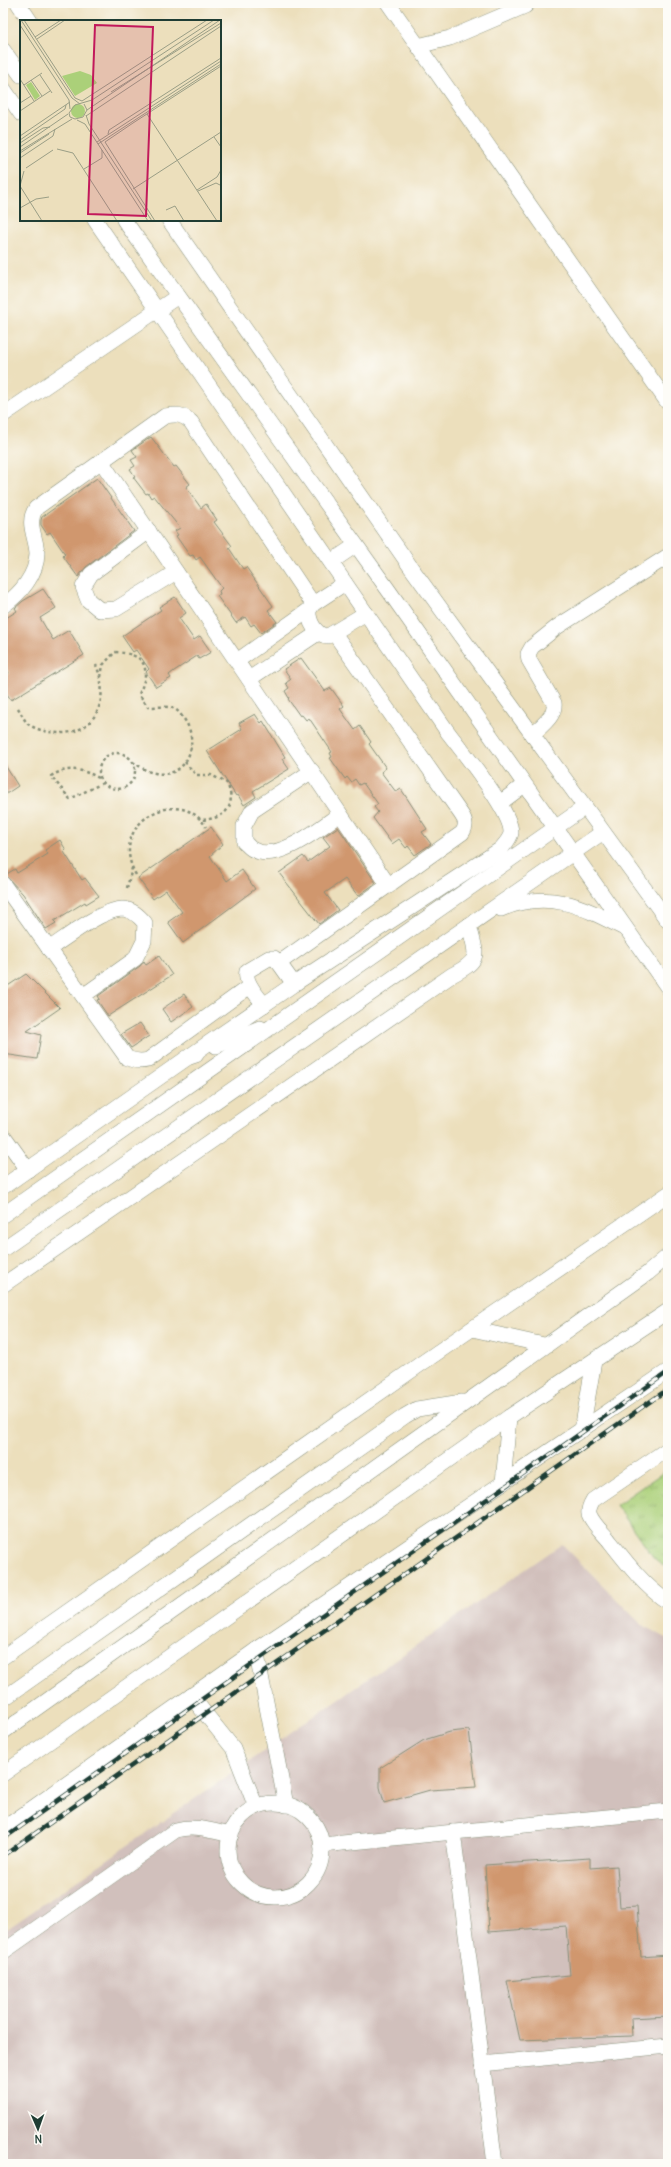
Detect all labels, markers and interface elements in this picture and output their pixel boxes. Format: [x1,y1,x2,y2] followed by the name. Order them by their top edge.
[20,20,221,221] inset map
[18,2109,58,2149] north arrow
[34,2132,42,2146] text: N

